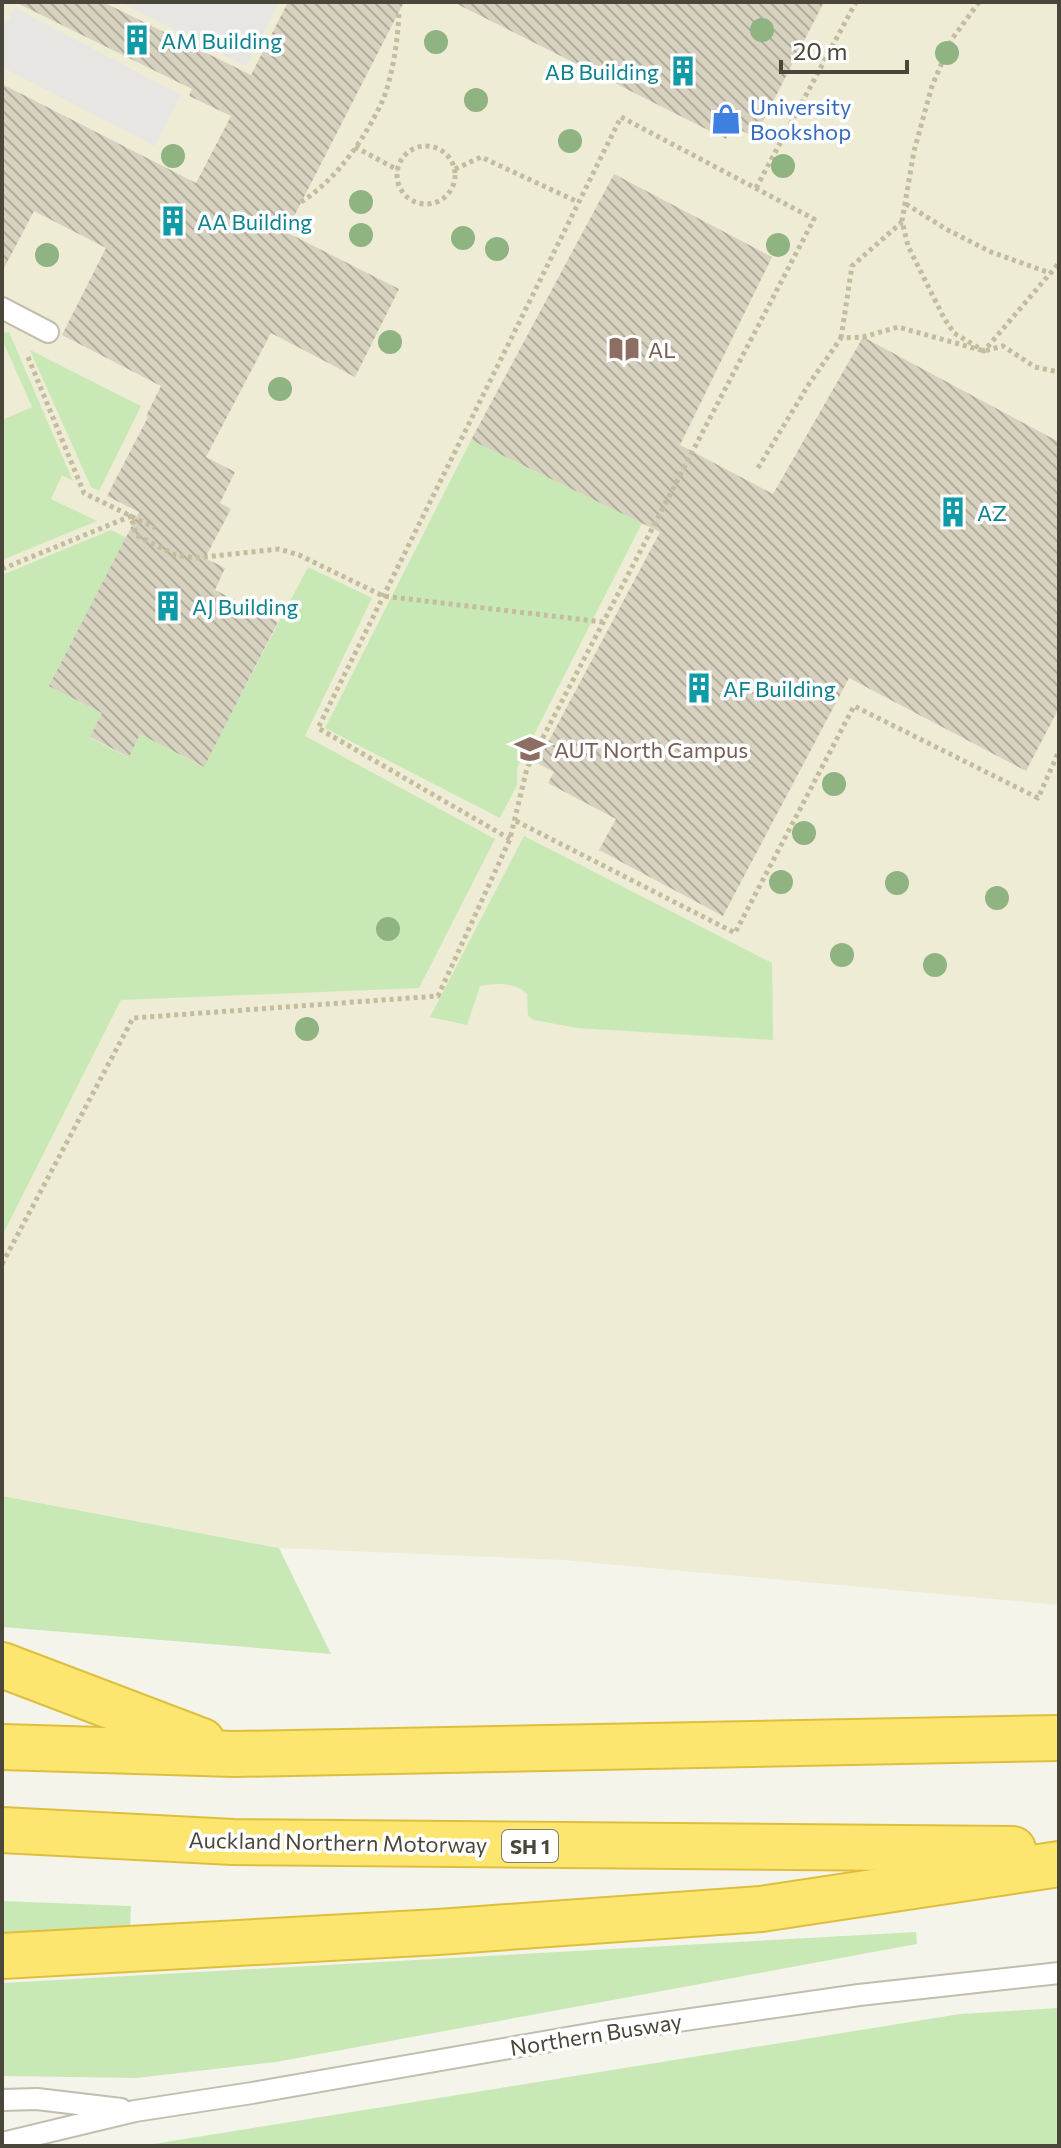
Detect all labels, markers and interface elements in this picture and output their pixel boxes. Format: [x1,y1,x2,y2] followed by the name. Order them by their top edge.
[120,23,154,57] building icon: AM Building
[781,24,907,74] scale bar
[161,27,282,54] place label: AM Building
[793,36,847,65] text: 20 m
[666,54,700,88] building icon: AB Building
[545,58,659,85] place label: AB Building
[750,93,851,145] place label: University Bookshop
[709,102,743,136] shop icon: University Bookshop
[156,204,190,238] building icon: AA Building
[197,208,312,235] place label: AA Building
[607,332,641,366] library icon: AL
[648,336,676,363] place label: AL
[936,495,970,529] building icon: AZ
[977,499,1007,526] place label: AZ
[151,589,185,623] building icon: AJ Building
[192,593,298,620] place label: AJ Building
[682,671,716,705] building icon: AF Building
[723,675,836,702] place label: AF Building
[513,732,547,766] school or university icon: AUT North Campus
[554,736,748,763] place label: AUT North Campus
[188,1826,488,1858] street label: Auckland Northern Motorway
[502,1830,558,1862] road number: SH 1
[508,2007,684,2061] street label: Northern Busway

